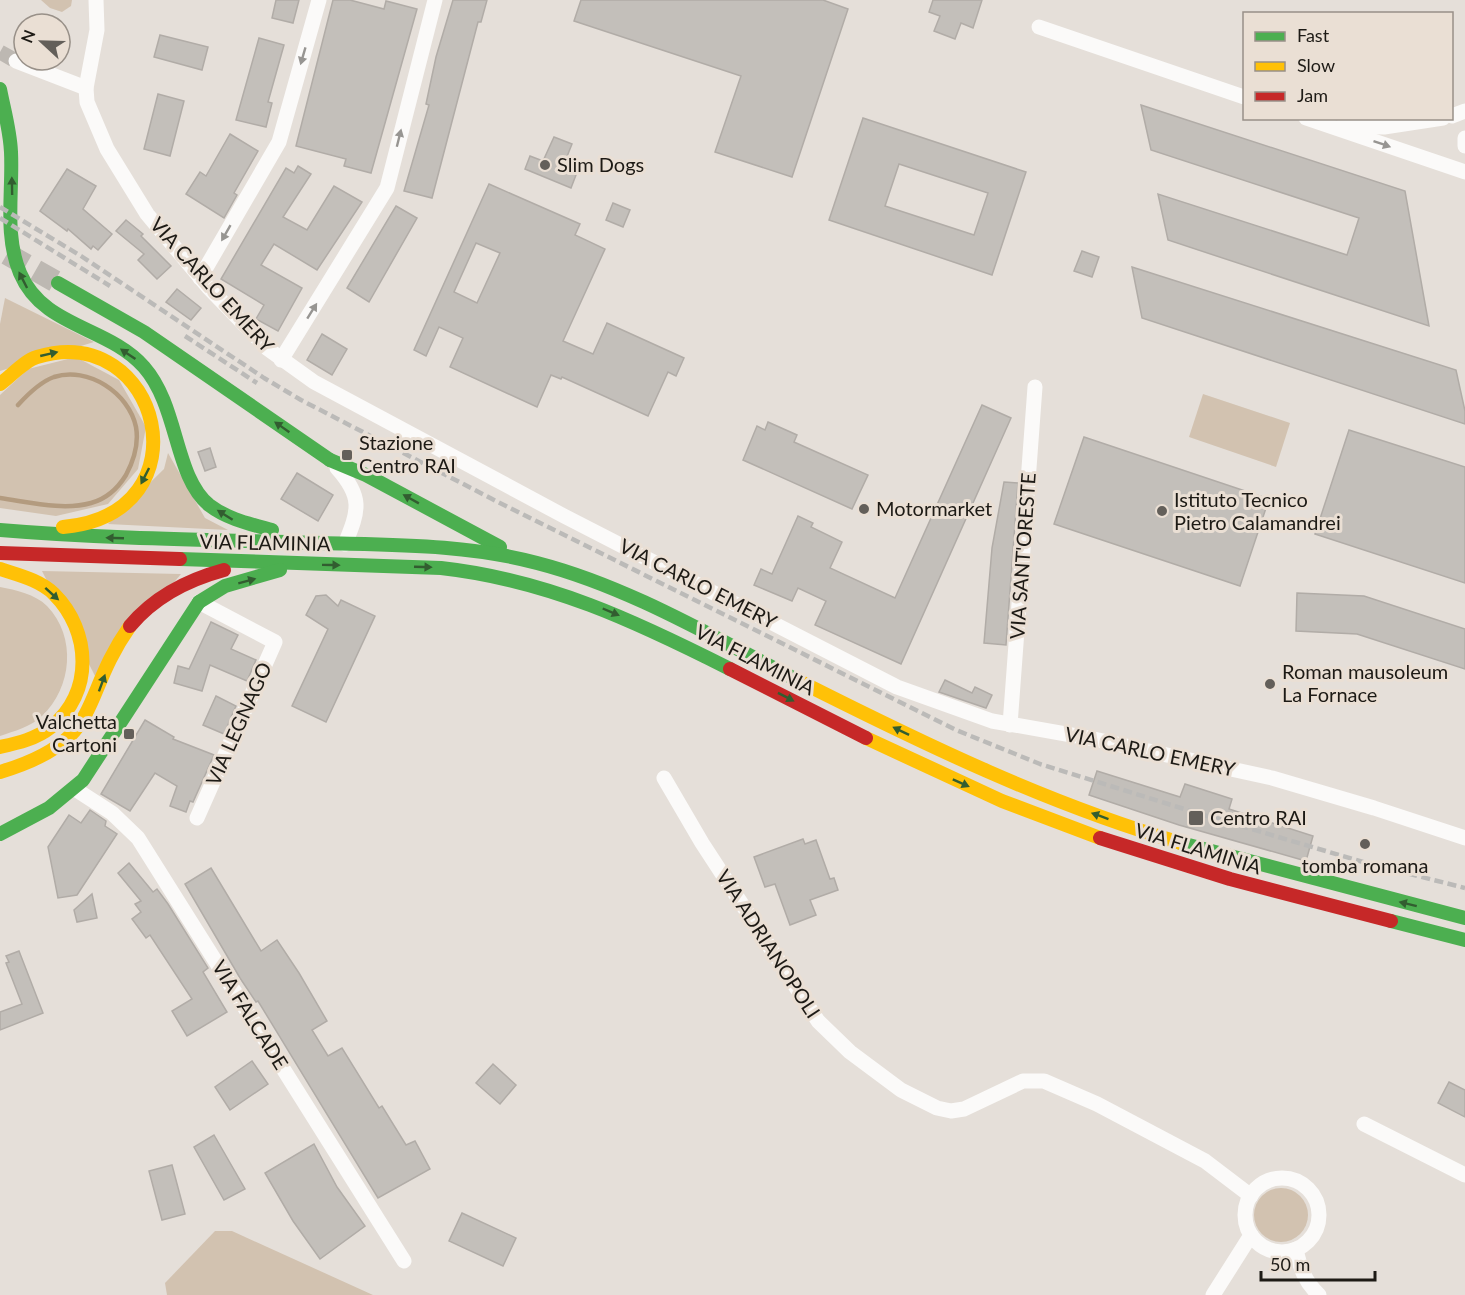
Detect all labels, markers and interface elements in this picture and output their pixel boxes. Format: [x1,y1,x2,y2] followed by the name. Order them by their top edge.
[12,12,72,72] north arrow
[1243,12,1453,120] legend
[1297,24,1330,46] text: Fast
[17,27,39,45] text: N
[298,47,307,65] one-way arrow
[1297,54,1335,76] text: Slow
[1297,84,1328,106] text: Jam
[394,129,404,147] one-way arrow
[1374,140,1392,150] one-way arrow
[557,152,644,176] place label: Slim Dogs
[538,158,552,172] marker: Slim Dogs
[7,176,17,195] one-way arrow
[146,212,280,357] street label: VIA CARLO EMERY
[220,225,231,241] one-way arrow
[19,272,28,289] one-way arrow
[307,303,318,319] one-way arrow
[40,348,58,358] one-way arrow
[119,348,136,359] one-way arrow
[274,421,290,433] one-way arrow
[359,430,456,477] place label: Stazione Centro RAI
[340,448,354,462] marker: Stazione Centro RAI
[140,467,150,485] one-way arrow
[1004,472,1040,640] street label: VIA SANT'ORESTE
[1174,487,1341,534] place label: Istituto Tecnico Pietro Calamandrei
[402,494,419,504] one-way arrow
[876,496,992,520] place label: Motormarket
[857,502,871,516] marker: Motormarket
[1155,504,1169,518] marker: Istituto Tecnico Pietro Calamandrei
[217,509,233,520] one-way arrow
[199,529,331,555] street label: VIA FLAMINIA
[106,533,125,543] one-way arrow
[616,533,782,633] street label: VIA CARLO EMERY
[321,560,340,570] one-way arrow
[413,562,432,572] one-way arrow
[238,576,256,586] one-way arrow
[44,587,59,600] one-way arrow
[602,608,620,617] one-way arrow
[692,619,820,700] street label: VIA FLAMINIA
[200,658,276,789] street label: VIA LEGNAGO
[1282,659,1448,706] place label: Roman mausoleum La Fornace
[97,674,107,692] one-way arrow
[1263,677,1277,691] marker: Roman mausoleum La Fornace
[778,693,795,702] one-way arrow
[35,709,117,756] place label: Valchetta Cartoni
[1063,721,1238,781] street label: VIA CARLO EMERY
[122,727,136,741] marker: Valchetta Cartoni
[893,727,910,736] one-way arrow
[953,778,971,788] one-way arrow
[1210,805,1307,829] place label: Centro RAI
[1187,809,1205,827] marker: Centro RAI
[1090,811,1108,821] one-way arrow
[1132,817,1265,879] street label: VIA FLAMINIA
[1358,837,1372,851] marker: tomba romana
[1302,853,1428,877] place label: tomba romana
[712,865,826,1022] street label: VIA ADRIANOPOLI
[1399,898,1417,908] one-way arrow
[208,955,294,1073] street label: VIA FALCADE
[1261,1244,1375,1282] scale bar
[1270,1253,1310,1275] text: 50 m

